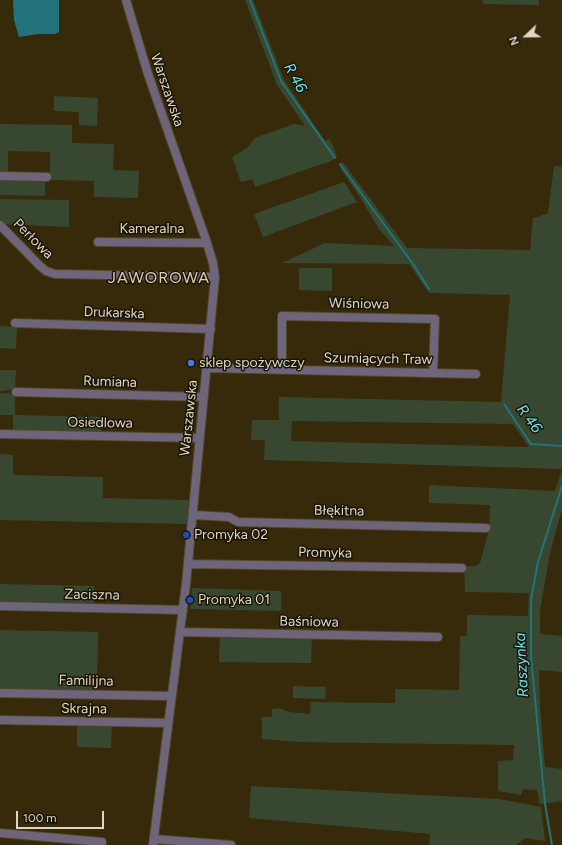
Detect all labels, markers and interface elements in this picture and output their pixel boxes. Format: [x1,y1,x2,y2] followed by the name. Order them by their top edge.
[506,16,546,56] north arrow
[507,34,522,47] text: N
[147,51,187,129] street label: Warszawska
[280,60,310,96] water label: R 46
[9,215,57,263] street label: Perłowa
[119,221,185,237] street label: Kameralna
[108,268,210,288] district label: JAWOROWA
[329,295,389,313] street label: Wiśniowa
[83,304,145,322] street label: Drukarska
[323,350,433,368] street label: Szumiących Traw
[199,355,305,371] place label: sklep spożywczy
[186,358,196,368] marker: sklep spożywczy
[83,373,137,391] street label: Rumiana
[177,379,201,457] street label: Warszawska
[513,401,545,437] water label: R 46
[67,414,133,432] street label: Osiedlowa
[314,502,364,520] street label: Błękitna
[194,527,268,543] place label: Promyka 02
[181,530,191,540] marker: Promyka 02
[298,544,352,562] street label: Promyka
[64,586,120,604] street label: Zaciszna
[198,592,270,608] place label: Promyka 01
[185,595,195,605] marker: Promyka 01
[279,613,339,631] street label: Baśniowa
[511,632,533,698] water label: Raszynka
[58,672,114,690] street label: Familijna
[61,700,107,718] street label: Skrajna
[18,803,106,829] scale bar
[23,811,57,825] text: 100 m

